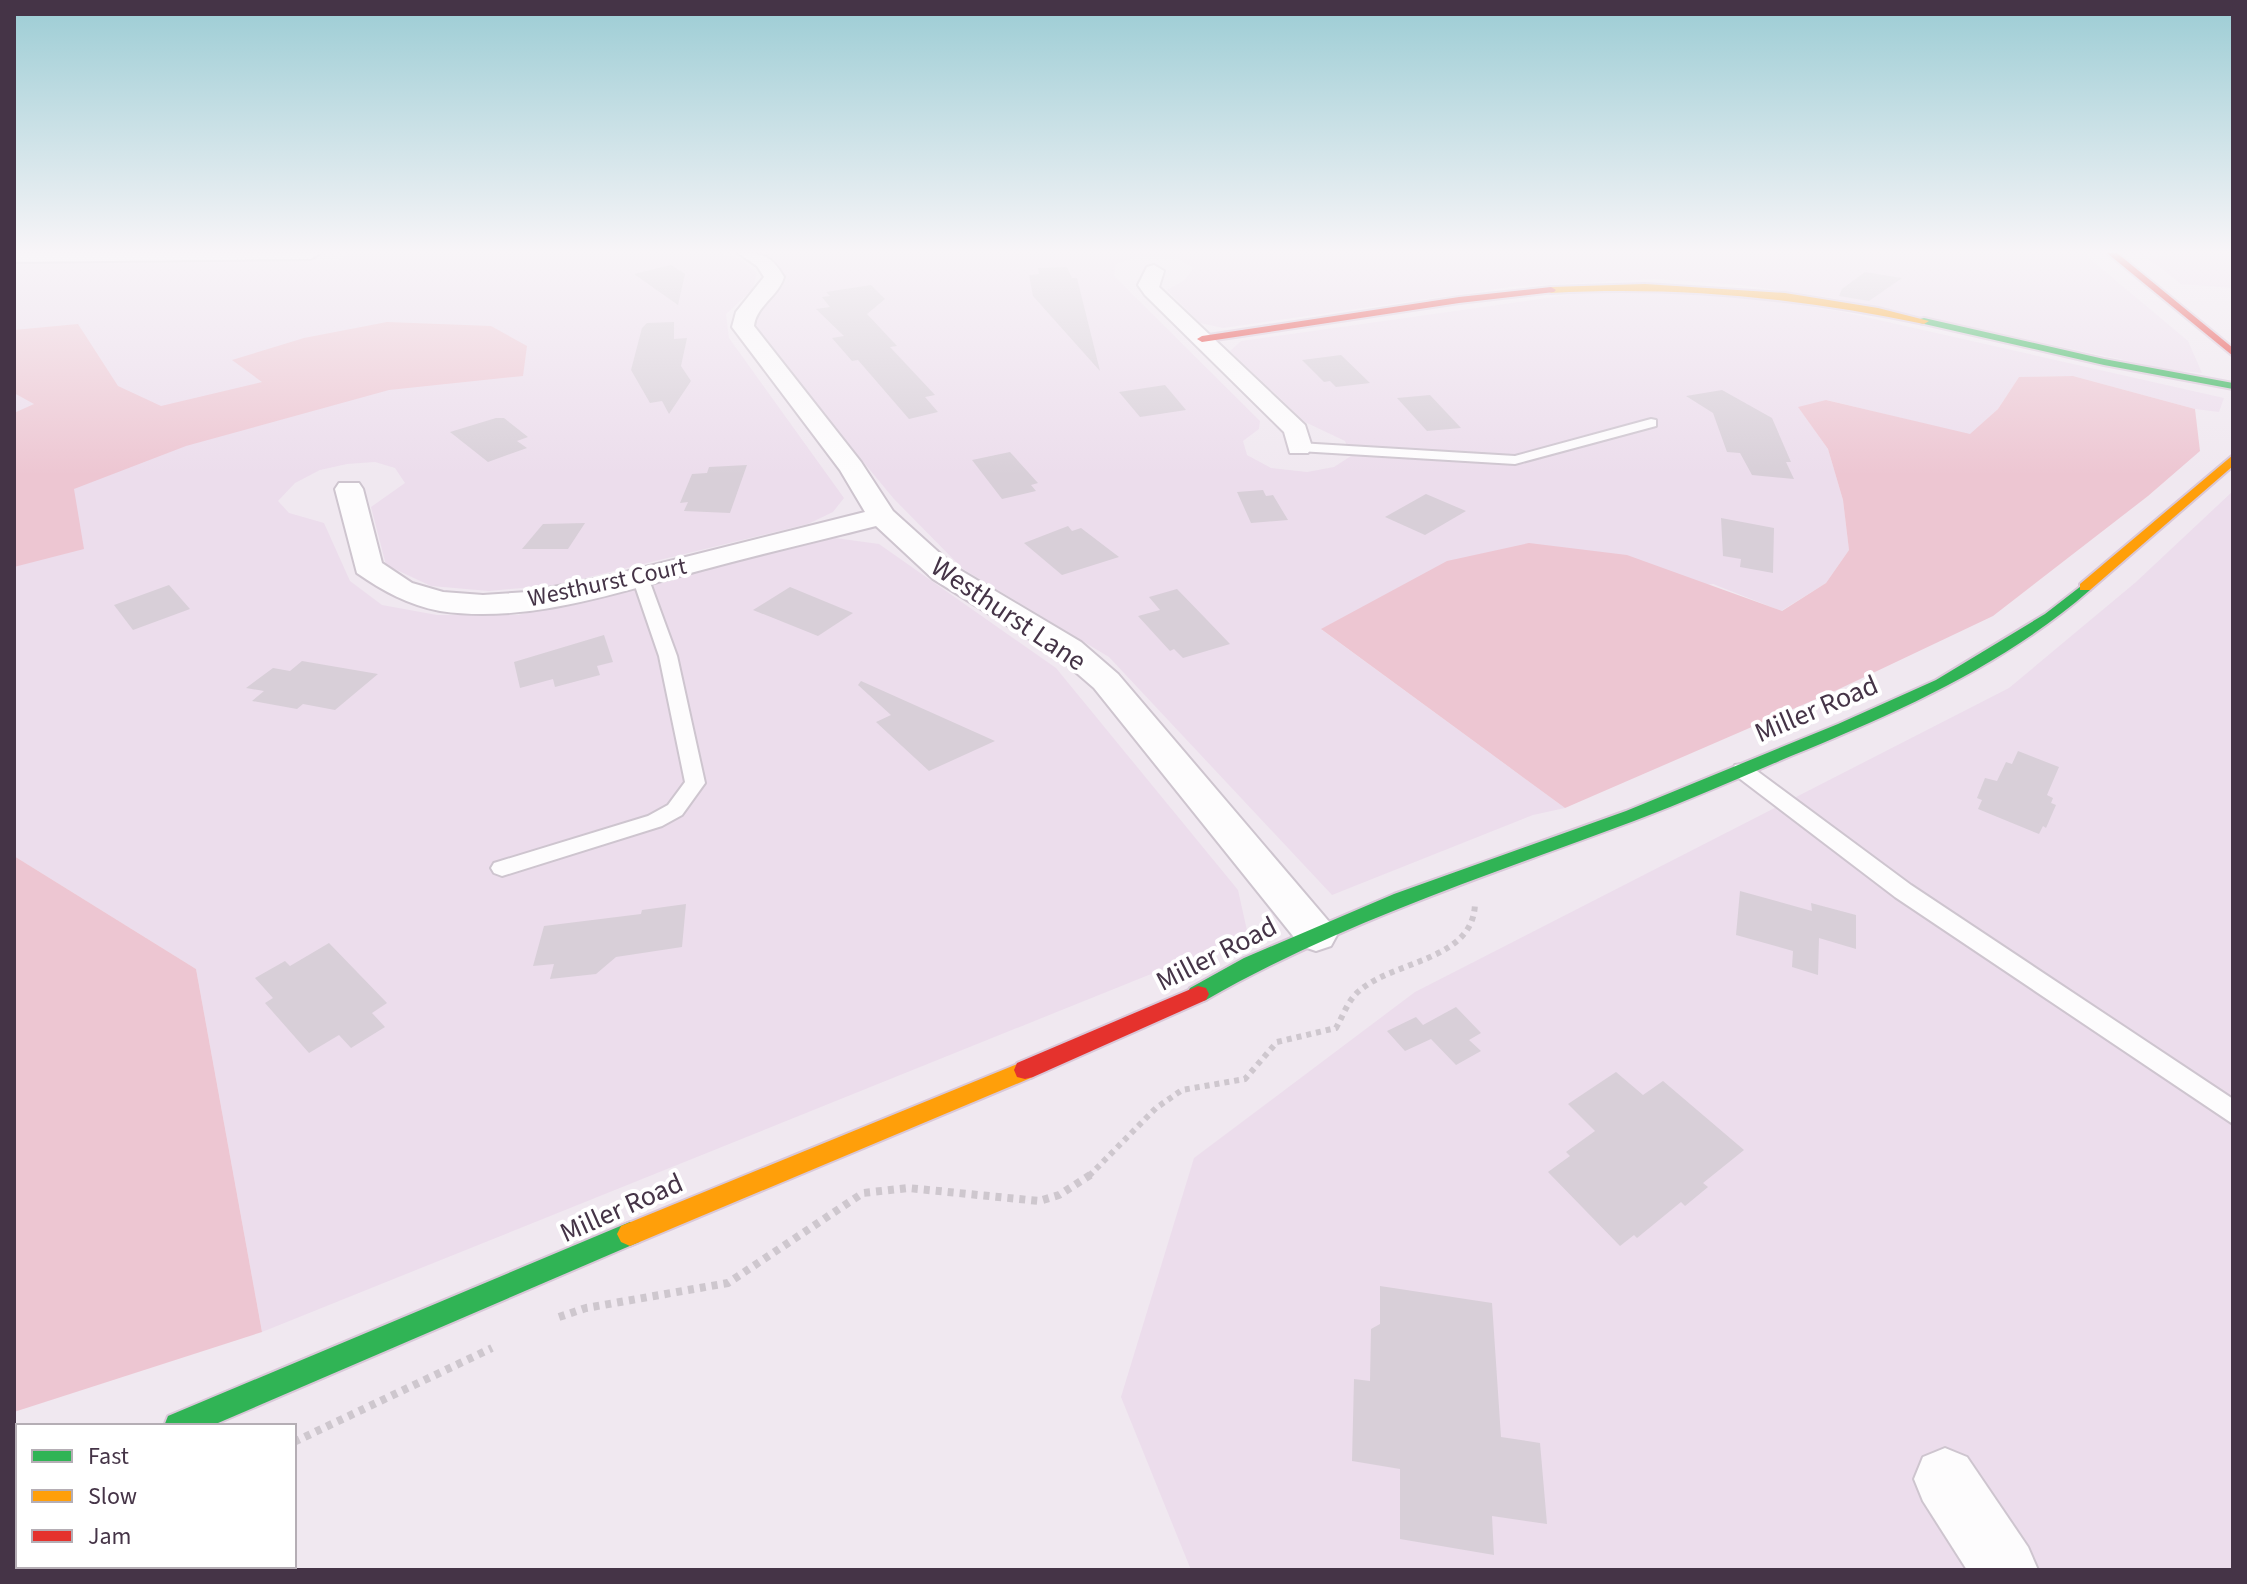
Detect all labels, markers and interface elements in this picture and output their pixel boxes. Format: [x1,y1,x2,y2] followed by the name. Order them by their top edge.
[923,547,1094,681] street label: Westhurst Lane
[524,549,690,616] street label: Westhurst Court
[1748,665,1884,753] street label: Miller Road
[1149,906,1284,1001] street label: Miller Road
[554,1163,689,1253] street label: Miller Road
[16,1424,296,1568] legend
[88,1439,129,1474] text: Fast
[88,1479,137,1514] text: Slow
[88,1519,132,1554] text: Jam

